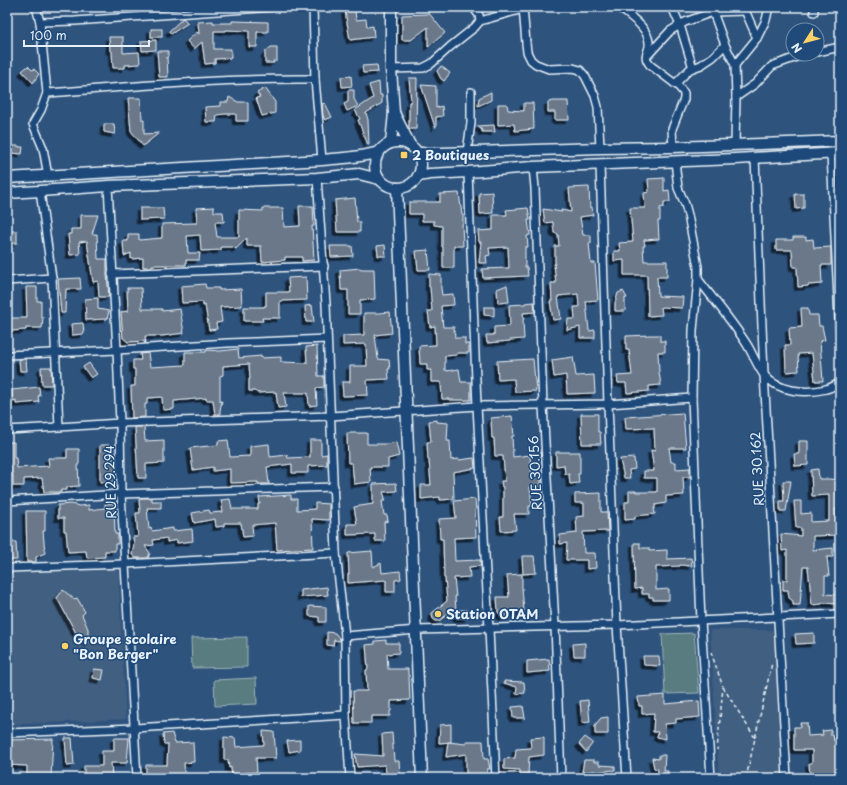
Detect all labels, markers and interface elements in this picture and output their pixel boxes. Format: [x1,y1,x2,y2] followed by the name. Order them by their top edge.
[24,22,149,48] scale bar
[785,22,825,62] north arrow
[30,26,67,44] text: 100 m
[787,39,806,57] text: N
[412,145,489,164] place label: 2 Boutiques
[399,150,409,160] marker: 2 Boutiques
[745,431,768,507] street label: RUE 30.162
[523,435,546,511] street label: RUE 30.156
[99,445,120,519] street label: RUE 29.294
[446,604,538,623] place label: Station OTAM
[433,609,443,619] marker: Station OTAM
[73,629,177,663] place label: Groupe scolaire "Bon Berger"
[60,641,70,651] marker: Groupe scolaire "Bon Berger"

